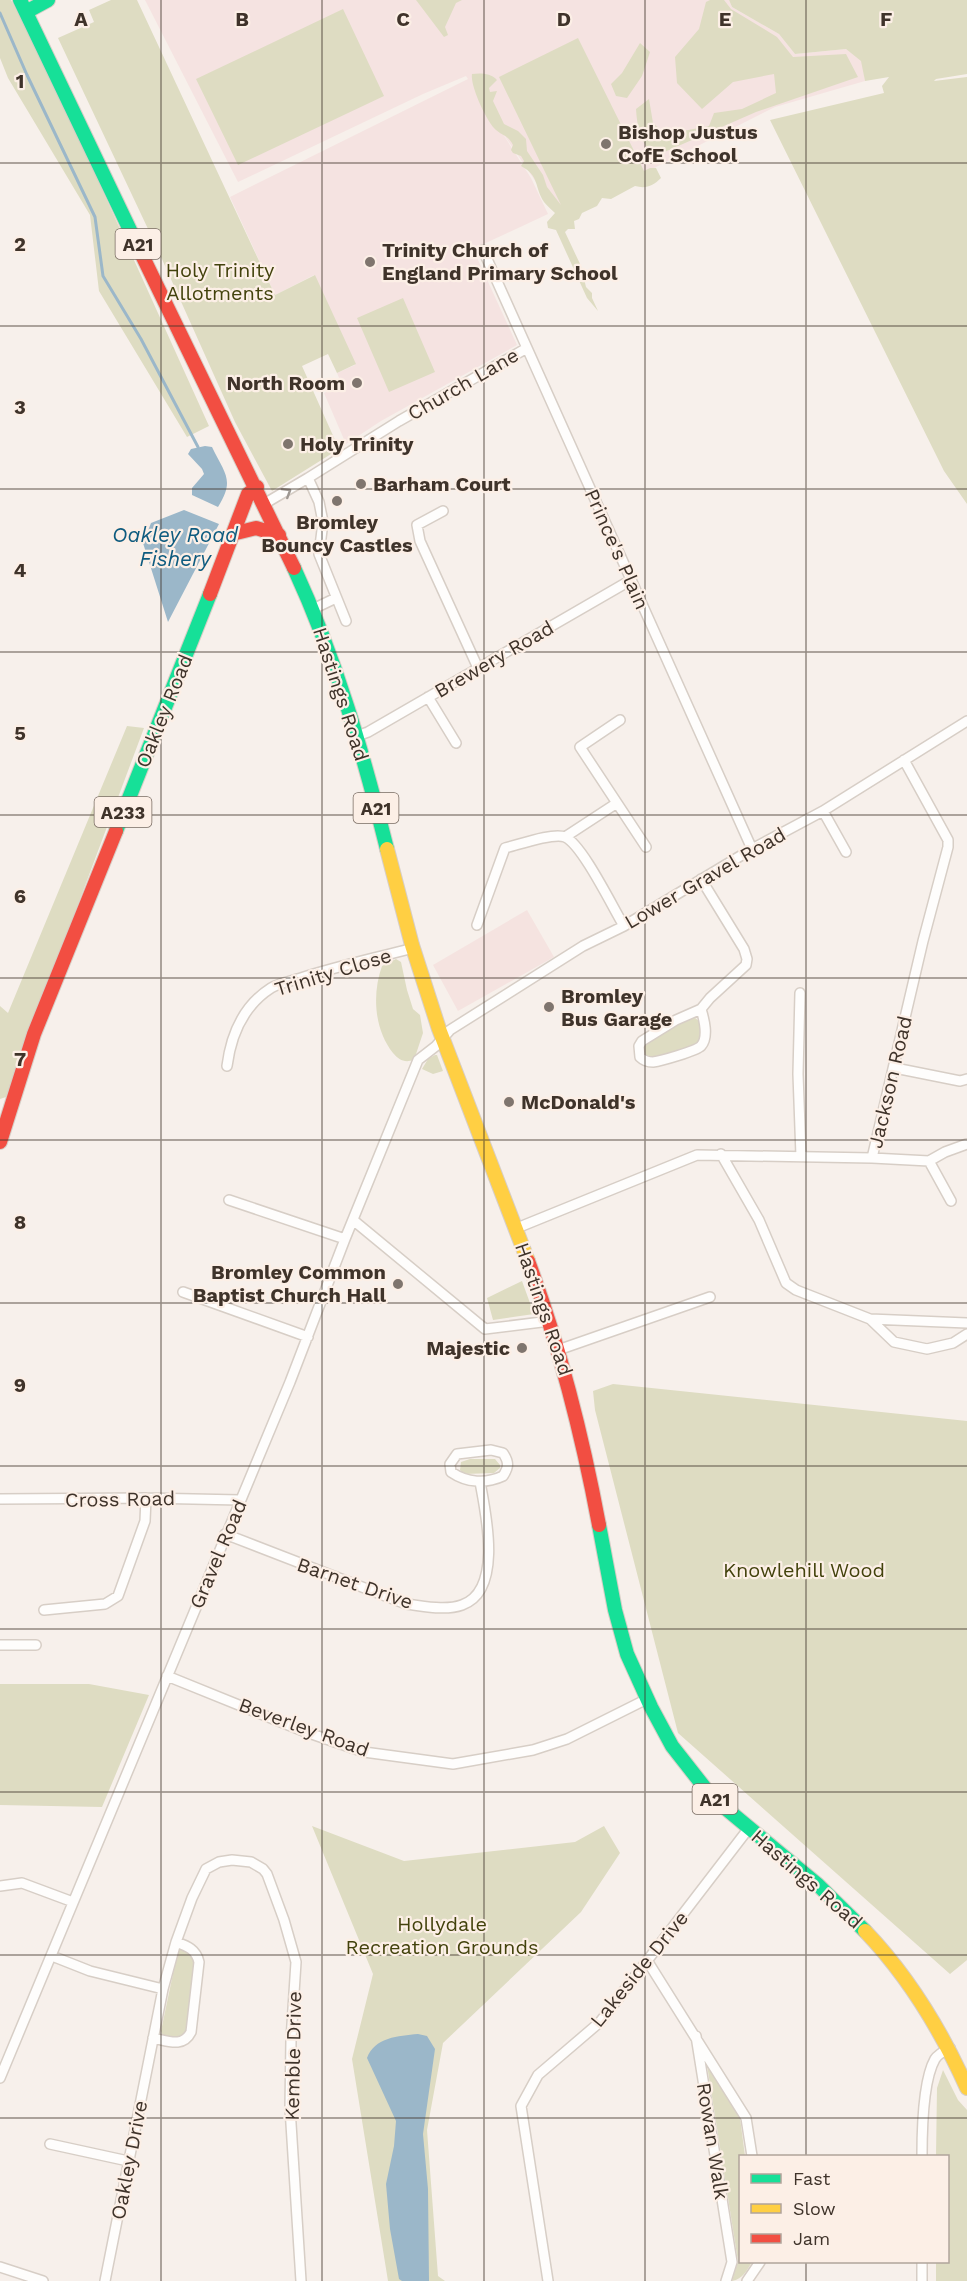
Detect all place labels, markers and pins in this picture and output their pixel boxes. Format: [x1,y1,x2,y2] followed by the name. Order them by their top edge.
[618,120,758,167] place label: Bishop Justus CofE School
[599,137,613,151] marker: Bishop Justus CofE School
[382,238,618,285] place label: Trinity Church of England Primary School
[363,255,377,269] marker: Trinity Church of England Primary School
[226,371,345,395] place label: North Room
[350,376,364,390] marker: North Room
[300,432,414,456] place label: Holy Trinity
[281,437,295,451] marker: Holy Trinity
[373,472,511,496] place label: Barham Court
[354,477,368,491] marker: Barham Court
[330,494,344,508] marker: Bromley Bouncy Castles
[261,510,413,557] place label: Bromley Bouncy Castles
[561,984,672,1031] place label: Bromley Bus Garage
[542,1000,556,1014] marker: Bromley Bus Garage
[521,1090,636,1114] place label: McDonald's
[502,1095,516,1109] marker: McDonald's
[193,1260,386,1307] place label: Bromley Common Baptist Church Hall
[391,1277,405,1291] marker: Bromley Common Baptist Church Hall
[426,1336,510,1360] place label: Majestic
[515,1341,529,1355] marker: Majestic

